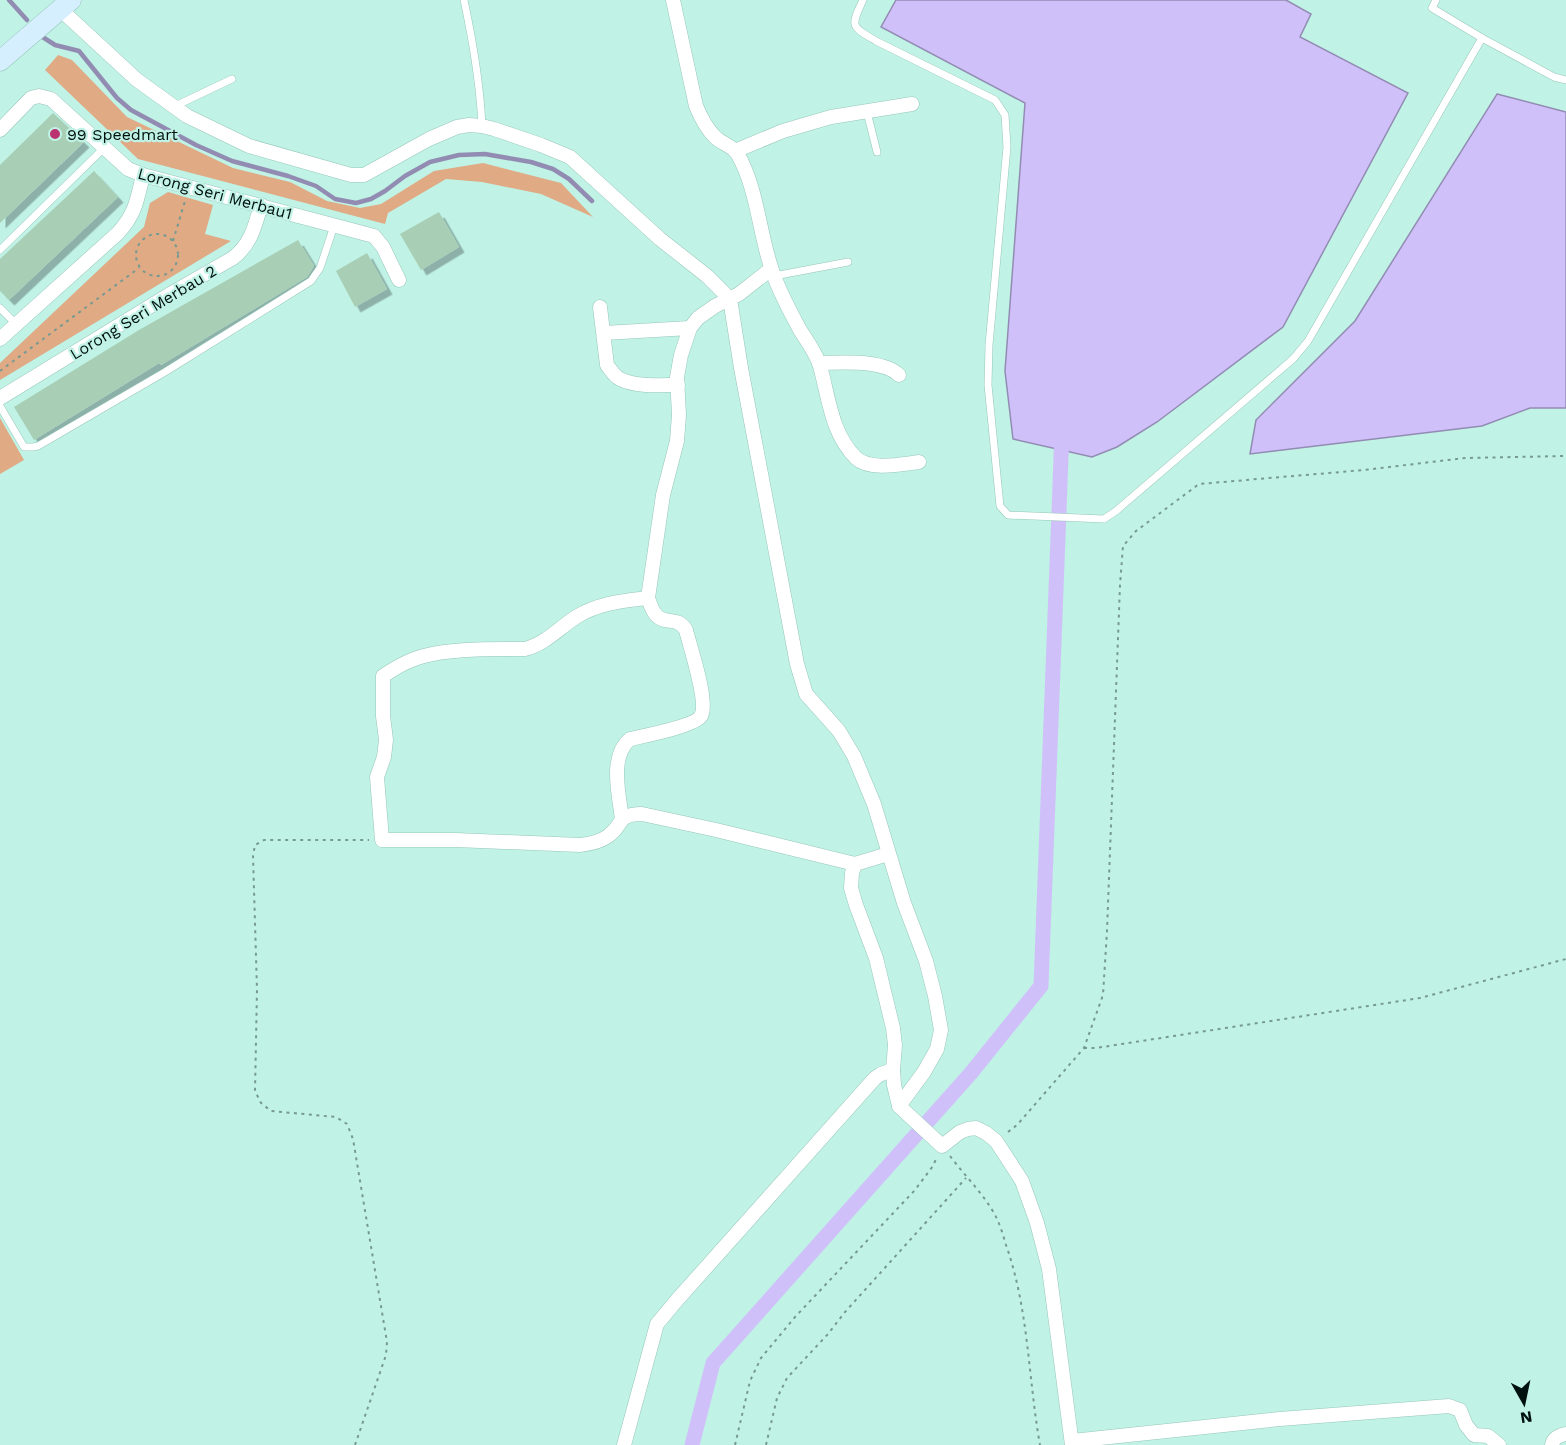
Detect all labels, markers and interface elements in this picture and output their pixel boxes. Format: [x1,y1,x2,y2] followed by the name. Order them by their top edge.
[67,125,178,144] place label: 99 Speedmart
[48,127,62,141] marker: 99 Speedmart
[136,164,294,223] street label: Lorong Seri Merbau1
[67,261,220,364] street label: Lorong Seri Merbau 2
[1494,1373,1554,1433] north arrow
[1519,1407,1534,1428] text: N

